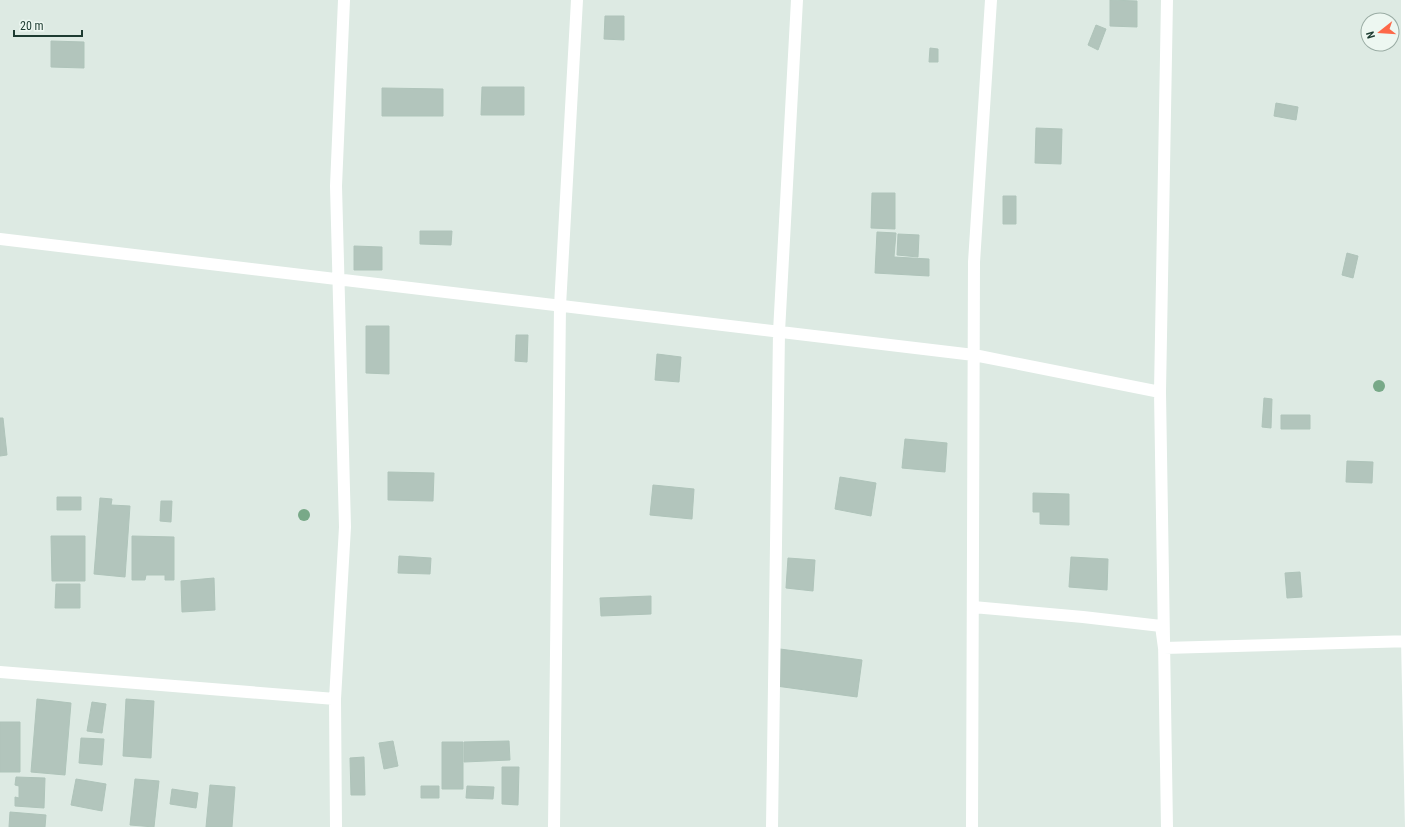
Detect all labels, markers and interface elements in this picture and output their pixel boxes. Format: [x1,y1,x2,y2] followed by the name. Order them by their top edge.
[14,12,82,38] scale bar
[1360,12,1400,52] north arrow
[20,19,44,33] text: 20 m
[1364,29,1378,40] text: N

